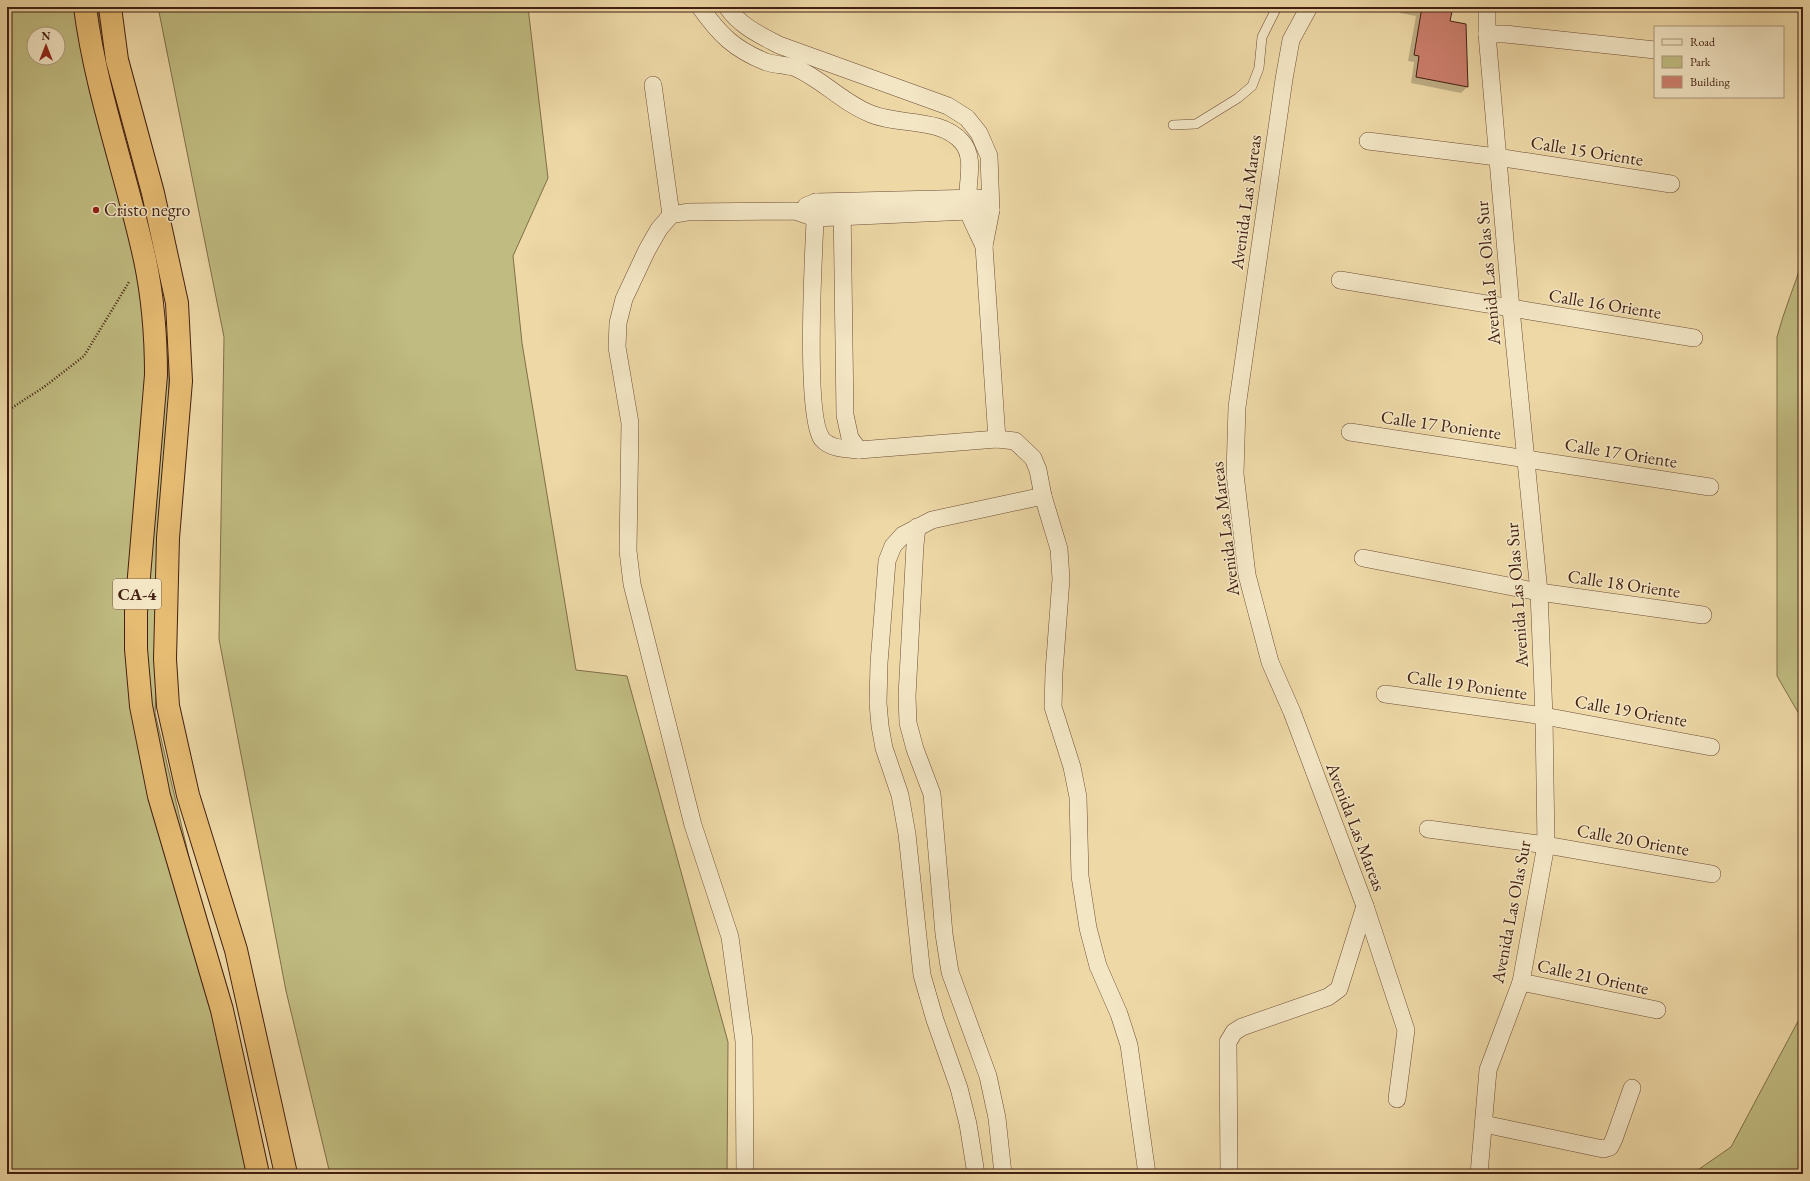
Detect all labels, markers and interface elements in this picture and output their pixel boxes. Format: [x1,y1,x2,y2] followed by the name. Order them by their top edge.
[26,26,66,66] north arrow
[1654,26,1784,98] legend
[42,29,51,43] text: N
[1690,34,1716,50] text: Road
[1690,54,1711,70] text: Park
[1690,74,1731,90] text: Building
[1529,130,1645,171] street label: Calle 15 Oriente
[1225,133,1266,272] street label: Avenida Las Mareas
[104,198,191,221] place label: Cristo negro
[1470,200,1505,347] street label: Avenida Las Olas Sur
[91,205,101,215] marker: Cristo negro
[1547,283,1663,324] street label: Calle 16 Oriente
[1379,405,1503,444] street label: Calle 17 Poniente
[1563,432,1679,473] street label: Calle 17 Oriente
[1205,460,1244,599] street label: Avenida Las Mareas
[1500,522,1533,669] street label: Avenida Las Olas Sur
[1566,564,1682,603] street label: Calle 18 Oriente
[113,579,161,609] road number: CA-4
[1405,665,1529,704] street label: Calle 19 Poniente
[1573,689,1689,732] street label: Calle 19 Oriente
[1321,758,1392,894] street label: Avenida Las Mareas
[1575,818,1691,861] street label: Calle 20 Oriente
[1485,838,1536,986] street label: Avenida Las Olas Sur
[1535,953,1651,1000] street label: Calle 21 Oriente

